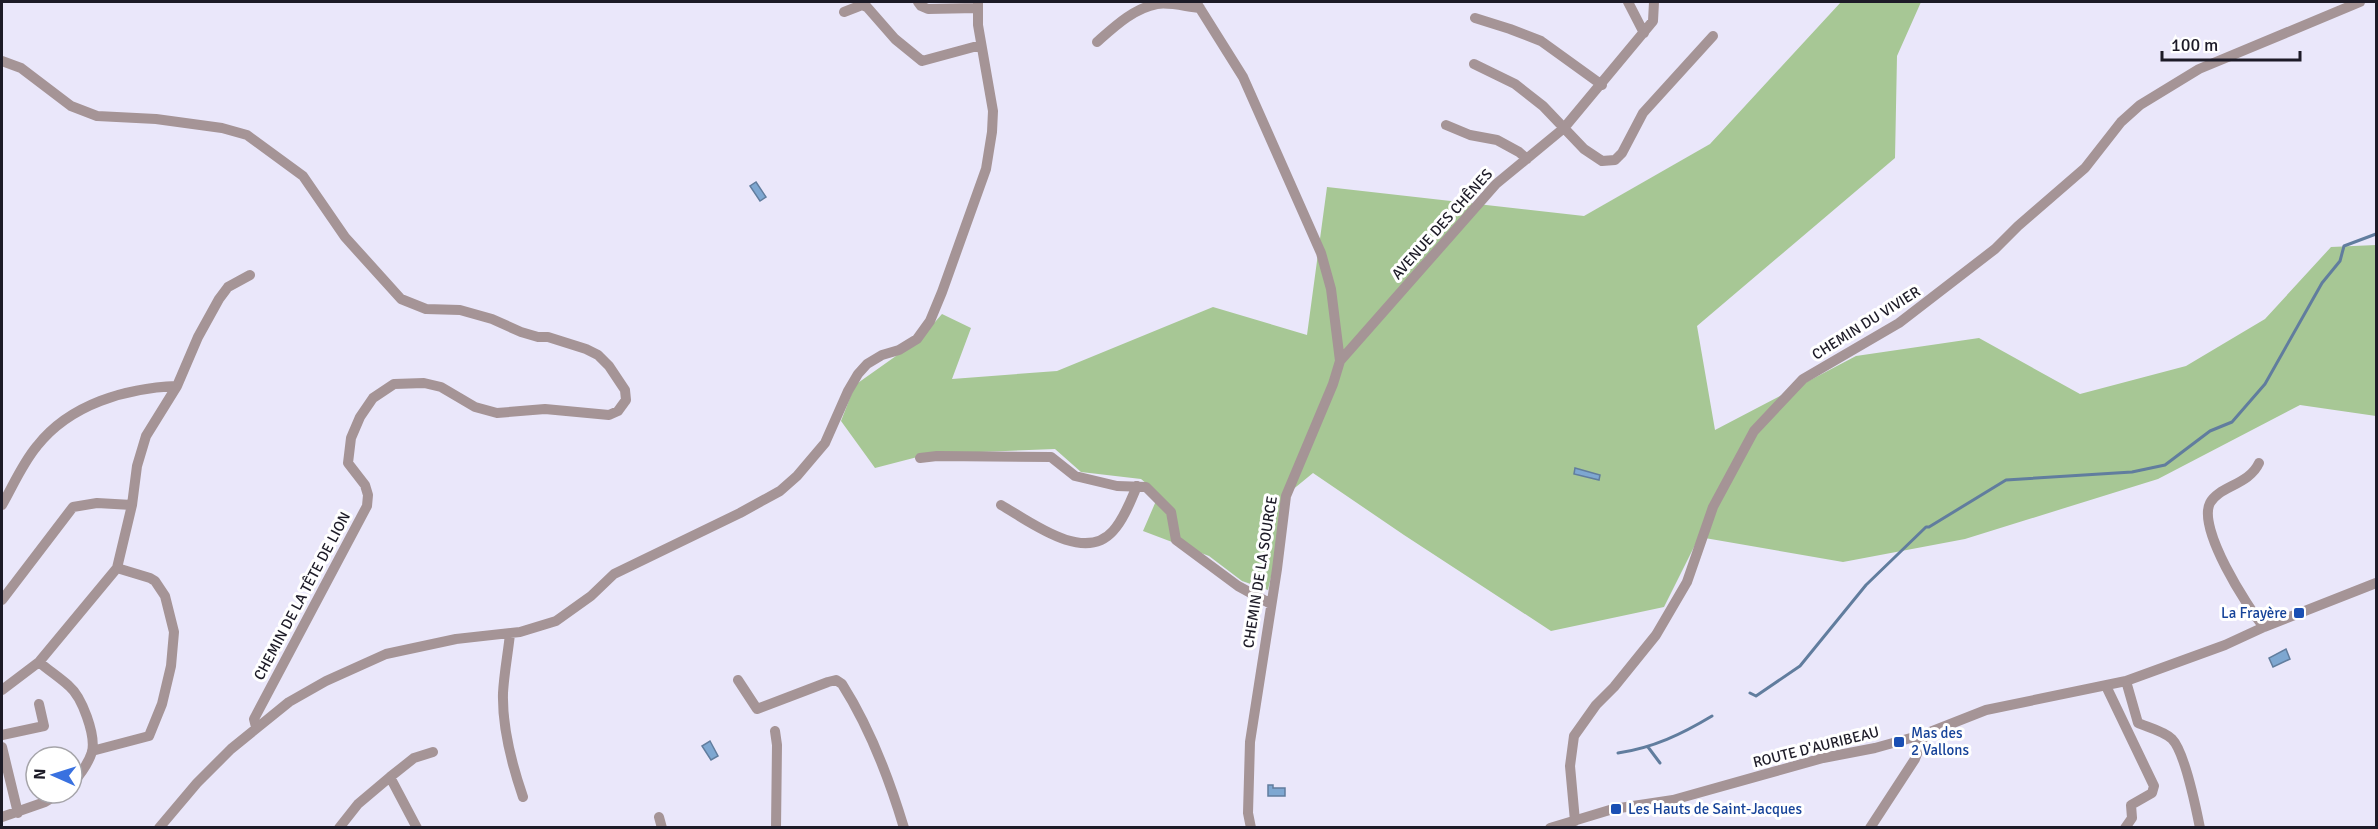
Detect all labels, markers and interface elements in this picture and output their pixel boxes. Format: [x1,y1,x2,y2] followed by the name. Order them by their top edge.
[2162,24,2300,62] scale bar
[2171,34,2218,56] text: 100 m
[1388,165,1496,283] street label: AVENUE DES CHÊNES
[1809,282,1923,364] street label: CHEMIN DU VIVIER
[1239,495,1281,649] street label: CHEMIN DE LA SOURCE
[250,509,354,683] street label: CHEMIN DE LA TÊTE DE LION
[2221,604,2287,622] place label: La Frayère
[2292,606,2306,620] marker: La Frayère
[1751,723,1881,771] street label: ROUTE D'AURIBEAU
[1911,724,1970,759] place label: Mas des 2 Vallons
[1892,735,1906,749] marker: Mas des 2 Vallons
[24,745,84,805] north arrow
[30,768,50,780] text: N
[1628,800,1803,818] place label: Les Hauts de Saint-Jacques
[1609,802,1623,816] marker: Les Hauts de Saint-Jacques

